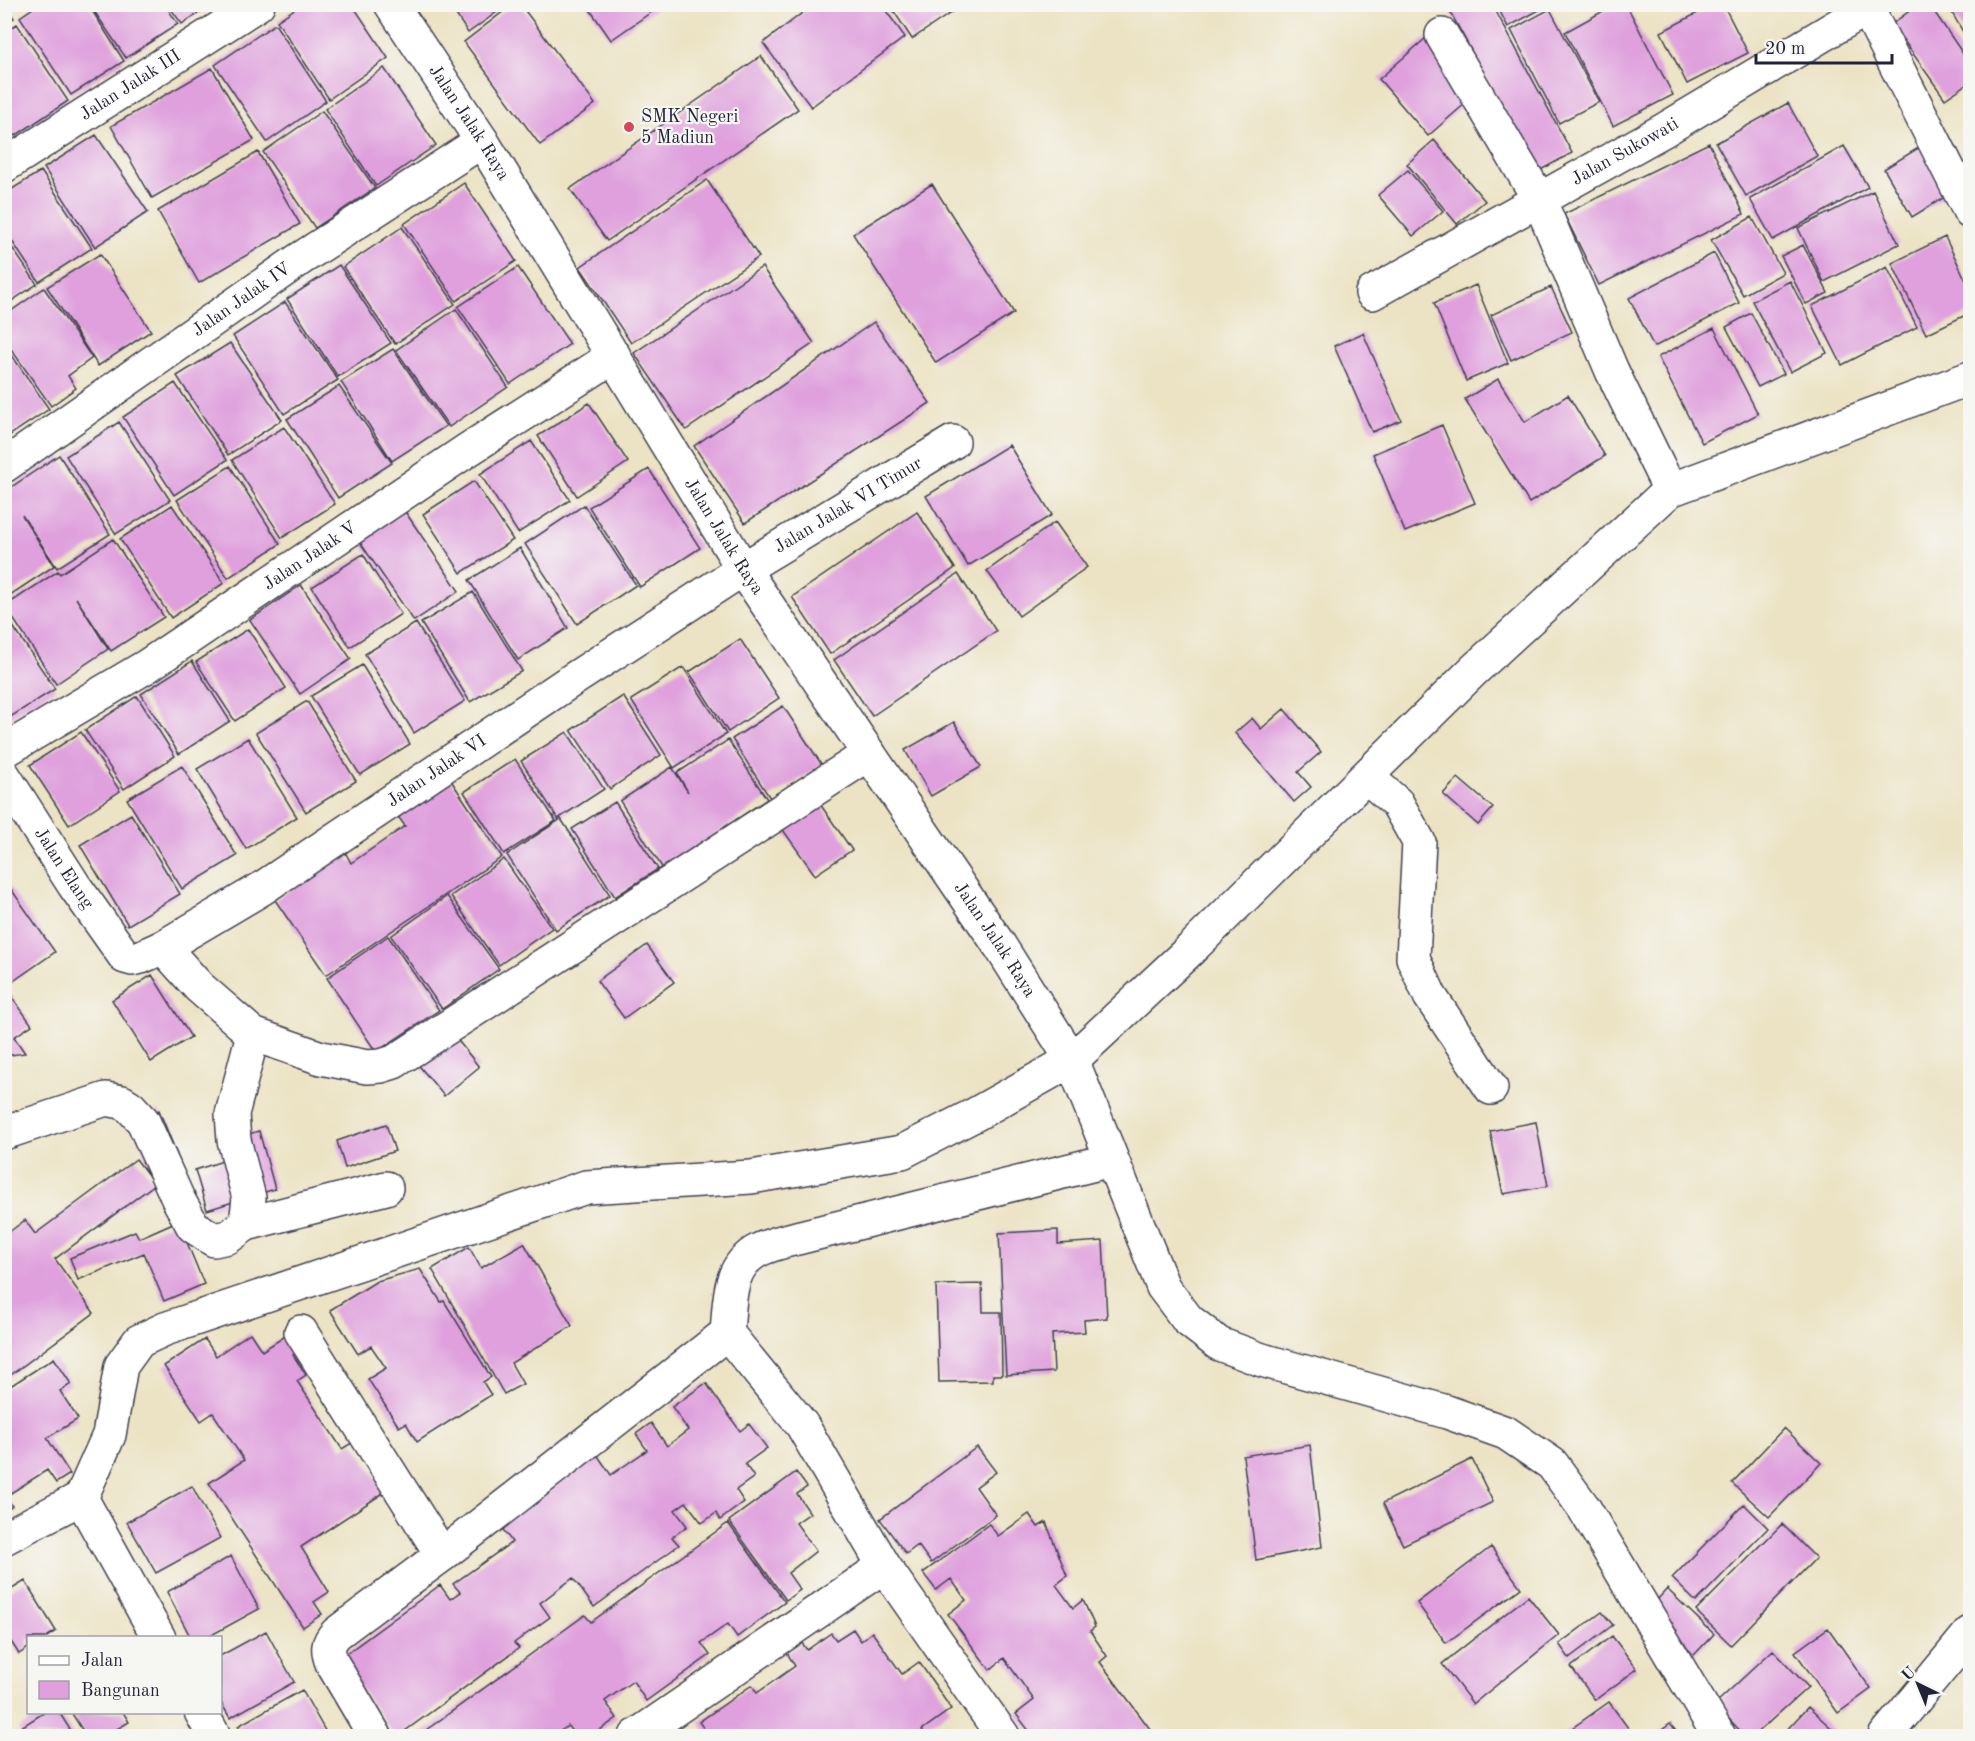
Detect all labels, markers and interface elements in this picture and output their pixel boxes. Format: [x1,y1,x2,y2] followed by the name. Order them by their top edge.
[1756,27,1892,65] scale bar
[1765,40,1805,58] text: 20 m
[77,47,184,124] street label: Jalan Jalak III
[425,62,513,184] street label: Jalan Jalak Raya
[641,108,738,147] place label: SMK Negeri 5 Madiun
[1569,114,1682,189] street label: Jalan Sukowati
[622,120,636,134] marker: SMK Negeri 5 Madiun
[189,259,294,340] street label: Jalan Jalak IV
[771,454,926,557] street label: Jalan Jalak VI Timur
[681,475,767,598] street label: Jalan Jalak Raya
[260,518,360,594] street label: Jalan Jalak V
[384,731,489,810] street label: Jalan Jalak VI
[31,825,97,912] street label: Jalan Elang
[950,879,1039,1000] street label: Jalan Jalak Raya
[27,1636,222,1714] legend
[81,1652,123,1670] text: Jalan
[1888,1654,1948,1714] north arrow
[1899,1664,1919,1685] text: U
[81,1682,160,1700] text: Bangunan

